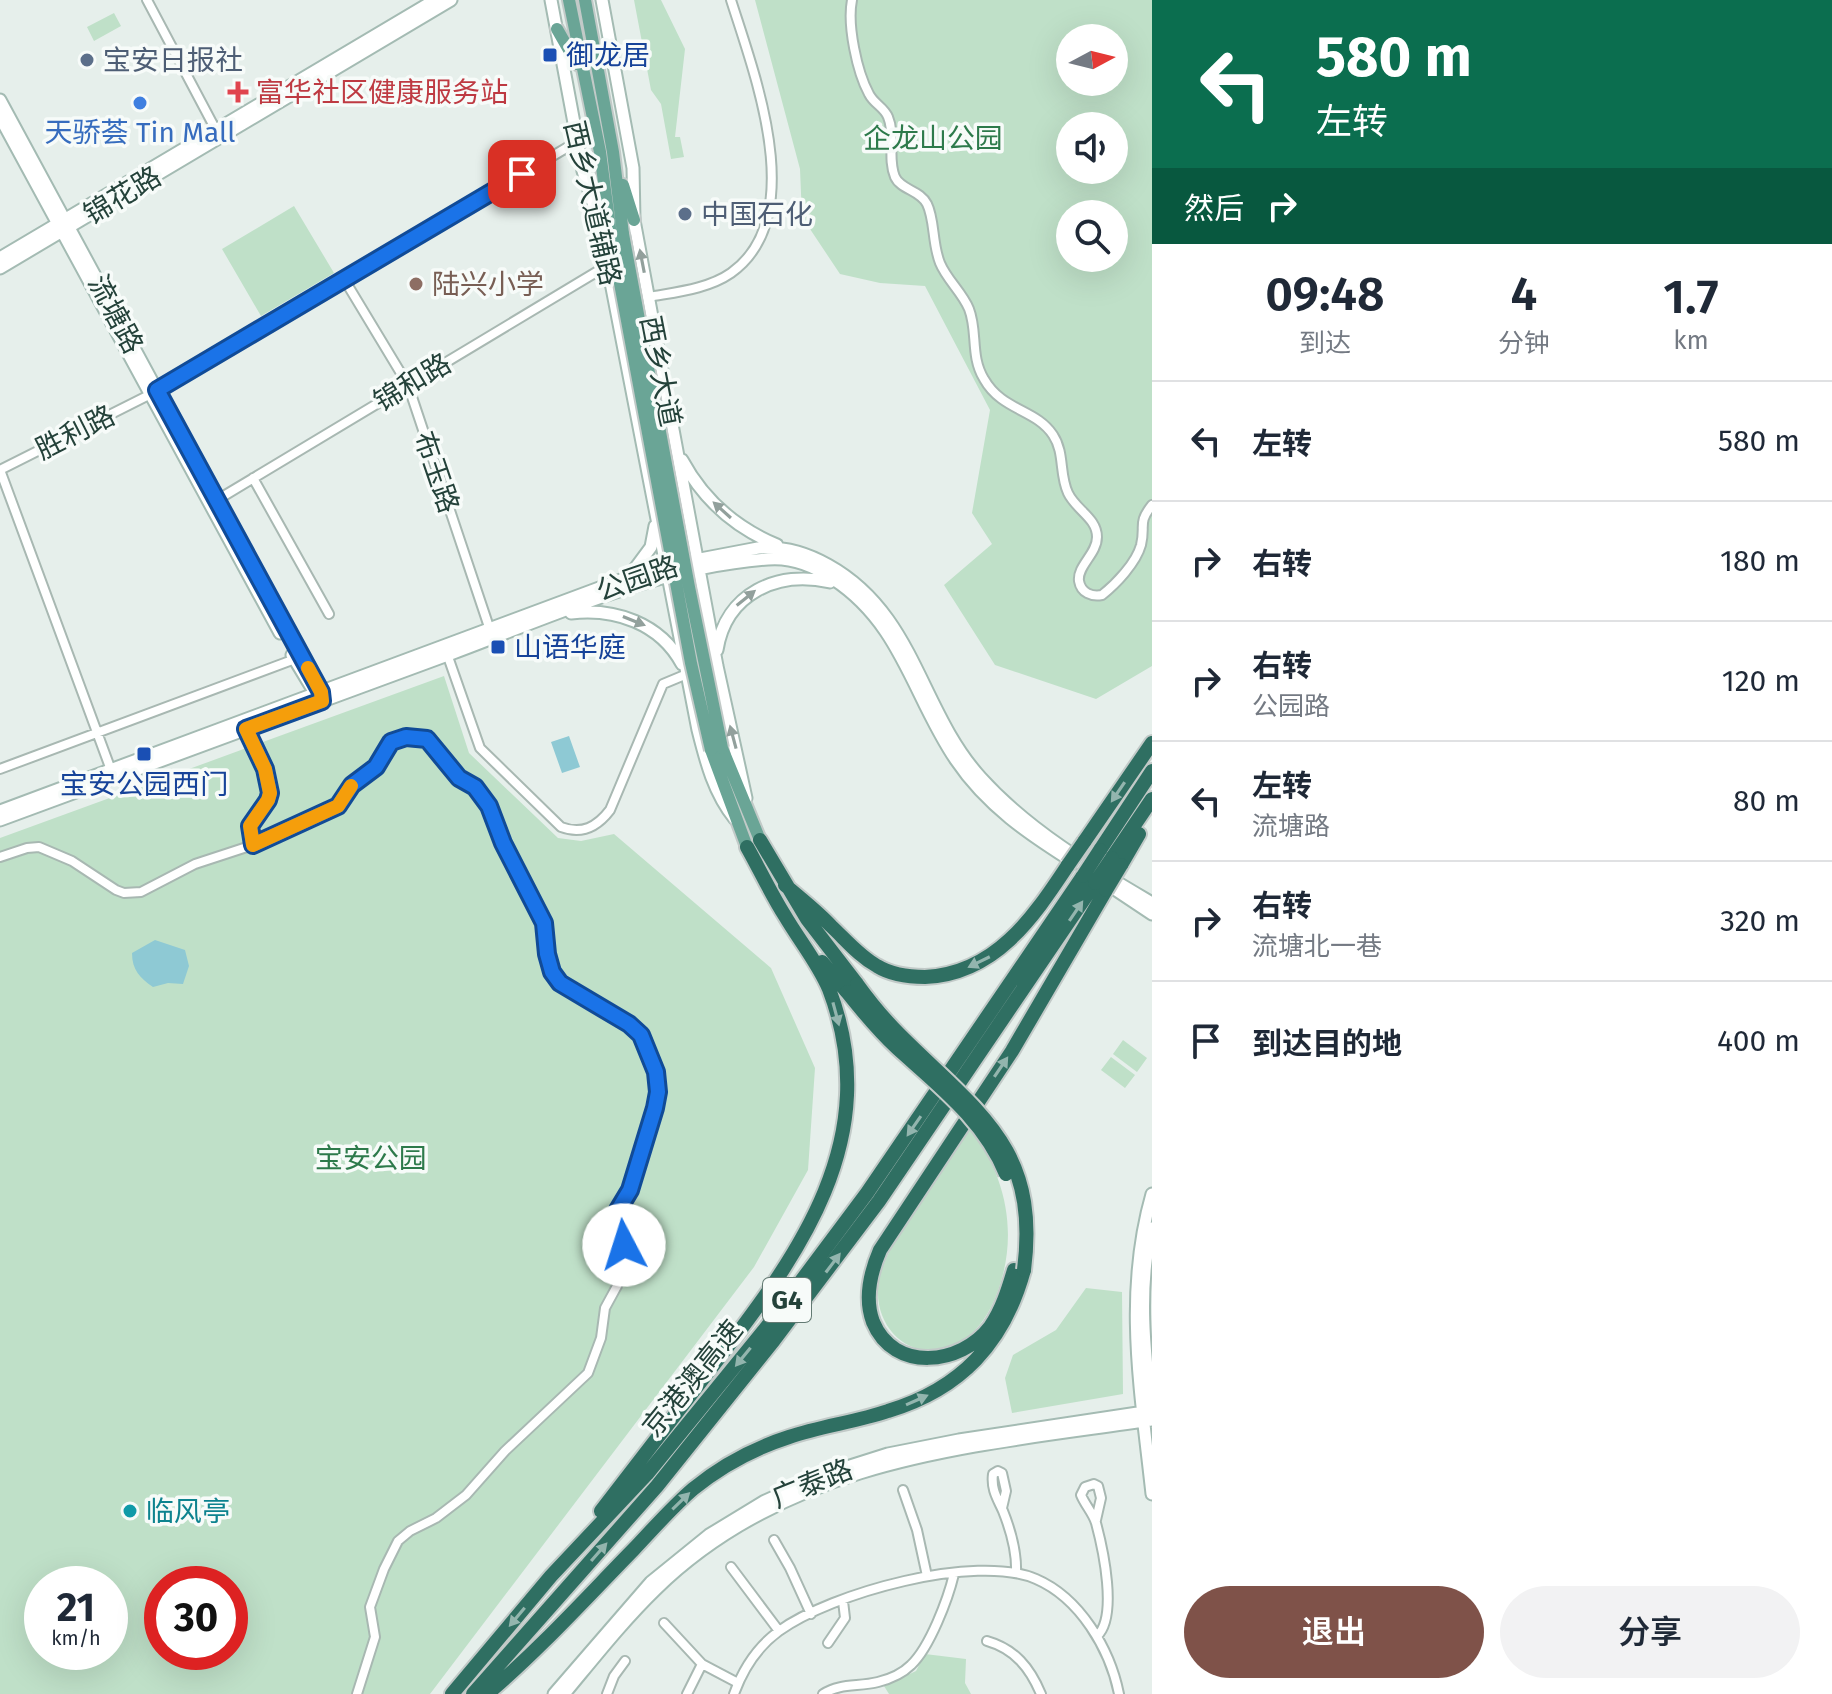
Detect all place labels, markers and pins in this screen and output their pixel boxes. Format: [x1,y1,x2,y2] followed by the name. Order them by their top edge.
[566,39,650,72] place label: 御龙居
[103,44,243,77] place label: 宝安日报社
[541,46,559,64] marker: 御龙居
[78,51,96,69] marker: 宝安日报社
[256,76,508,109] place label: 富华社区健康服务站
[227,81,249,103] marker: 富华社区健康服务站
[131,94,149,112] marker: 天骄荟 Tin Mall
[45,116,235,149] place label: 天骄荟 Tin Mall
[488,140,556,208] pin
[701,198,813,231] place label: 中国石化
[676,205,694,223] marker: 中国石化
[432,268,544,301] place label: 陆兴小学
[407,275,425,293] marker: 陆兴小学
[514,631,626,664] place label: 山语华庭
[489,638,507,656] marker: 山语华庭
[135,745,153,763] marker: 宝安公园西门
[60,768,228,801] place label: 宝安公园西门
[146,1495,230,1528] place label: 临风亭
[121,1502,139,1520] marker: 临风亭

